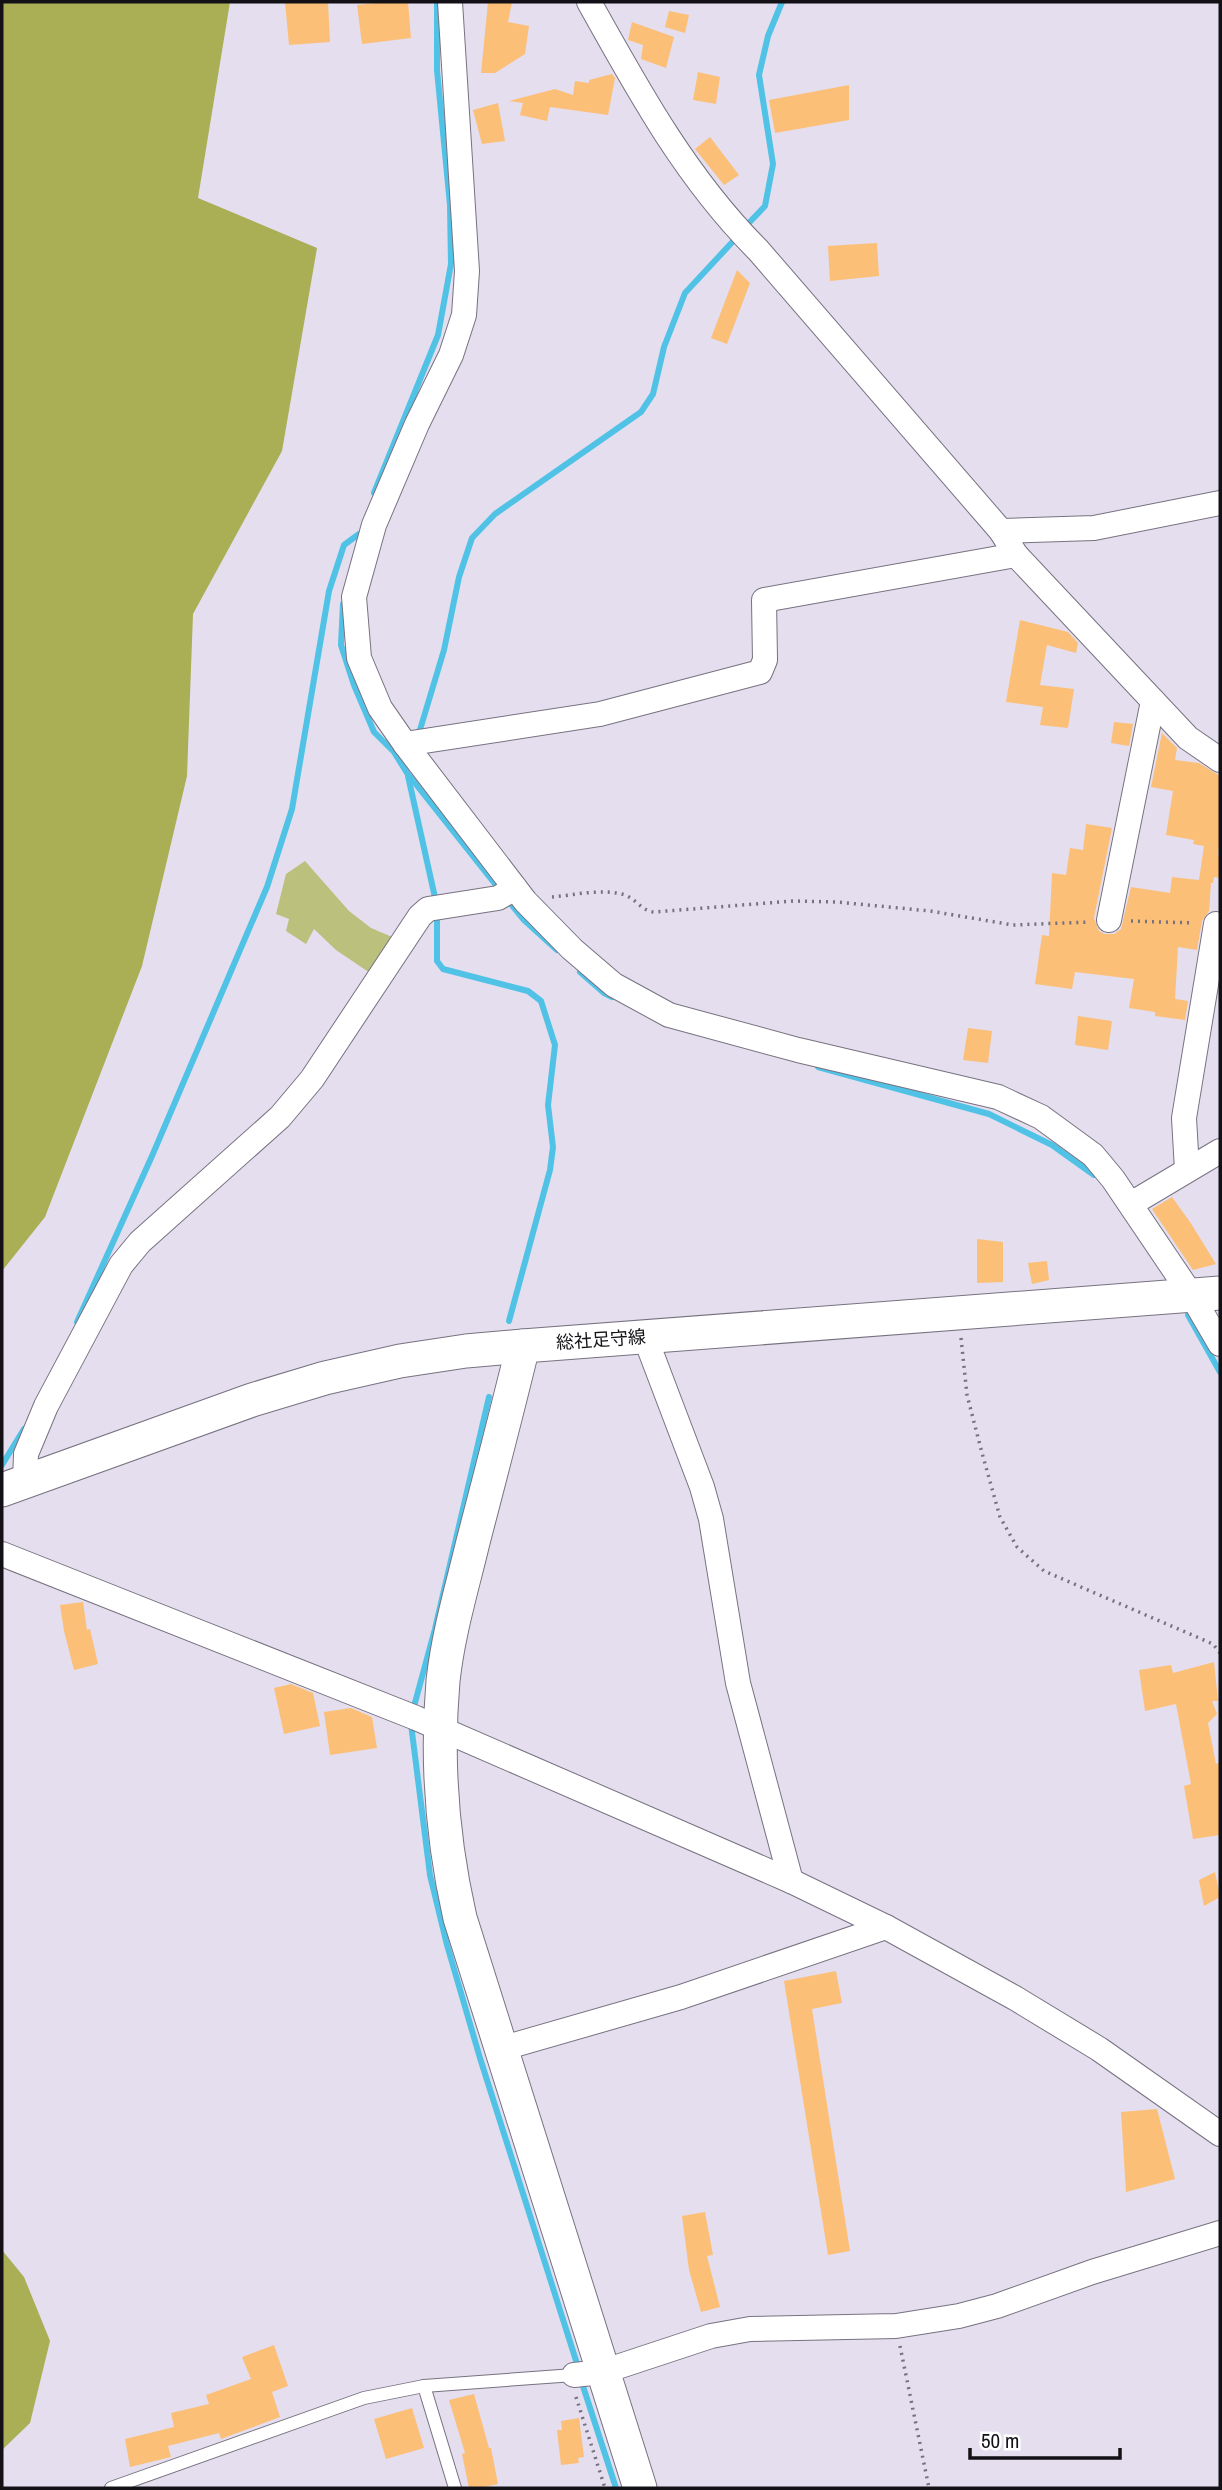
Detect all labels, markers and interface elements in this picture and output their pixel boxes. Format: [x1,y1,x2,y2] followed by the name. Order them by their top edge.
[555,1324,647,1355] street label: 総社足守線
[970,2416,1120,2460] scale bar
[981,2426,1019,2455] text: 50 m

